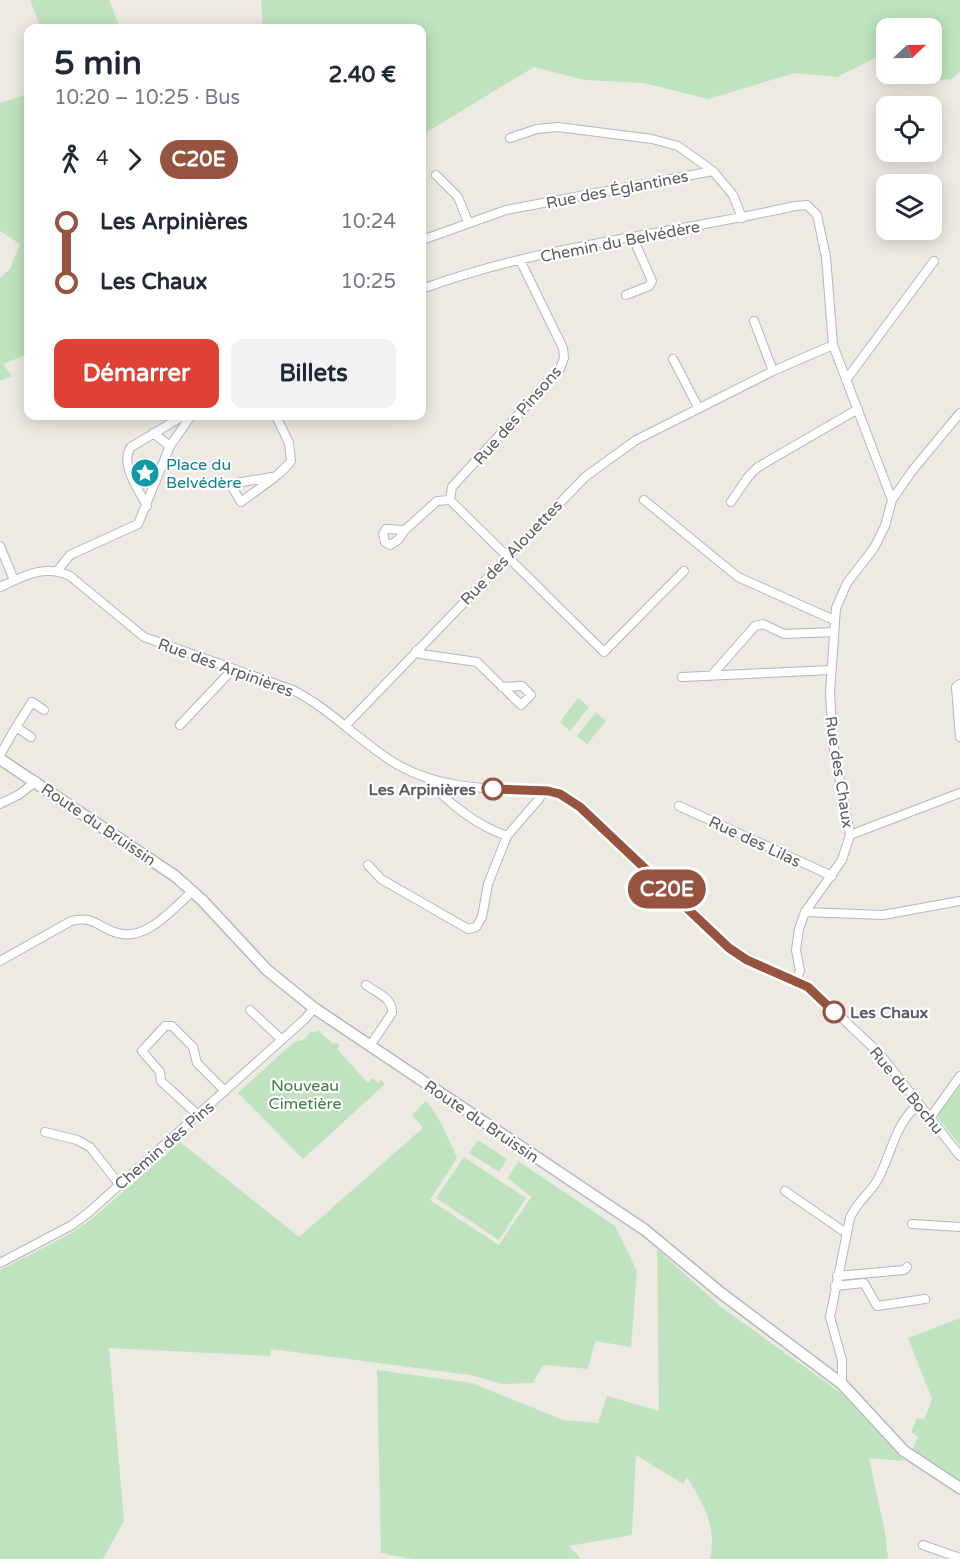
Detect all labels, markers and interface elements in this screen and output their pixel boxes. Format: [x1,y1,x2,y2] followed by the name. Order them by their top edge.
[876,18,942,84] north arrow
[876,18,942,240] map controls
[54,44,142,83] text: 5 min
[329,62,396,88] text: 2.40 €
[54,86,240,110] text: 10:20 – 10:25 · Bus
[876,96,942,162] button: locate
[54,143,87,176] icon: walk
[118,143,151,176] icon: forward
[96,147,109,171] text: 4
[172,147,226,172] text: C20E
[544,166,690,214] street label: Rue des Églantines
[876,174,942,240] button: layers
[100,209,248,235] text: Les Arpinières
[341,210,396,234] text: 10:24
[539,217,702,267] street label: Chemin du Belvédère
[100,269,207,295] text: Les Chaux
[341,270,396,294] text: 10:25
[54,339,219,408] button: Démarrer
[231,339,396,408] button: Billets
[469,362,566,469] street label: Rue des Pinsons
[166,455,242,493] place label: Place du Belvédère
[129,457,161,489] place icon: Place du Belvédère
[456,496,567,609] street label: Rue des Alouettes
[155,634,296,702] street label: Rue des Arpinières
[820,715,858,830] street label: Rue des Chaux
[482,778,504,800] marker: Les Arpinières
[37,779,160,871] street label: Route du Bruissin
[368,780,476,800] place label: Les Arpinières
[705,812,804,872] street label: Rue des Lilas
[625,870,709,908] line badge: C20E
[640,877,694,902] text: C20E
[823,1001,845,1023] marker: Les Chaux
[850,1003,928,1023] place label: Les Chaux
[865,1043,948,1139] street label: Rue du Bochu
[269,1076,341,1114] park label: Nouveau Cimetière
[420,1076,543,1168] street label: Route du Bruissin
[111,1097,219,1194] street label: Chemin des Pins

